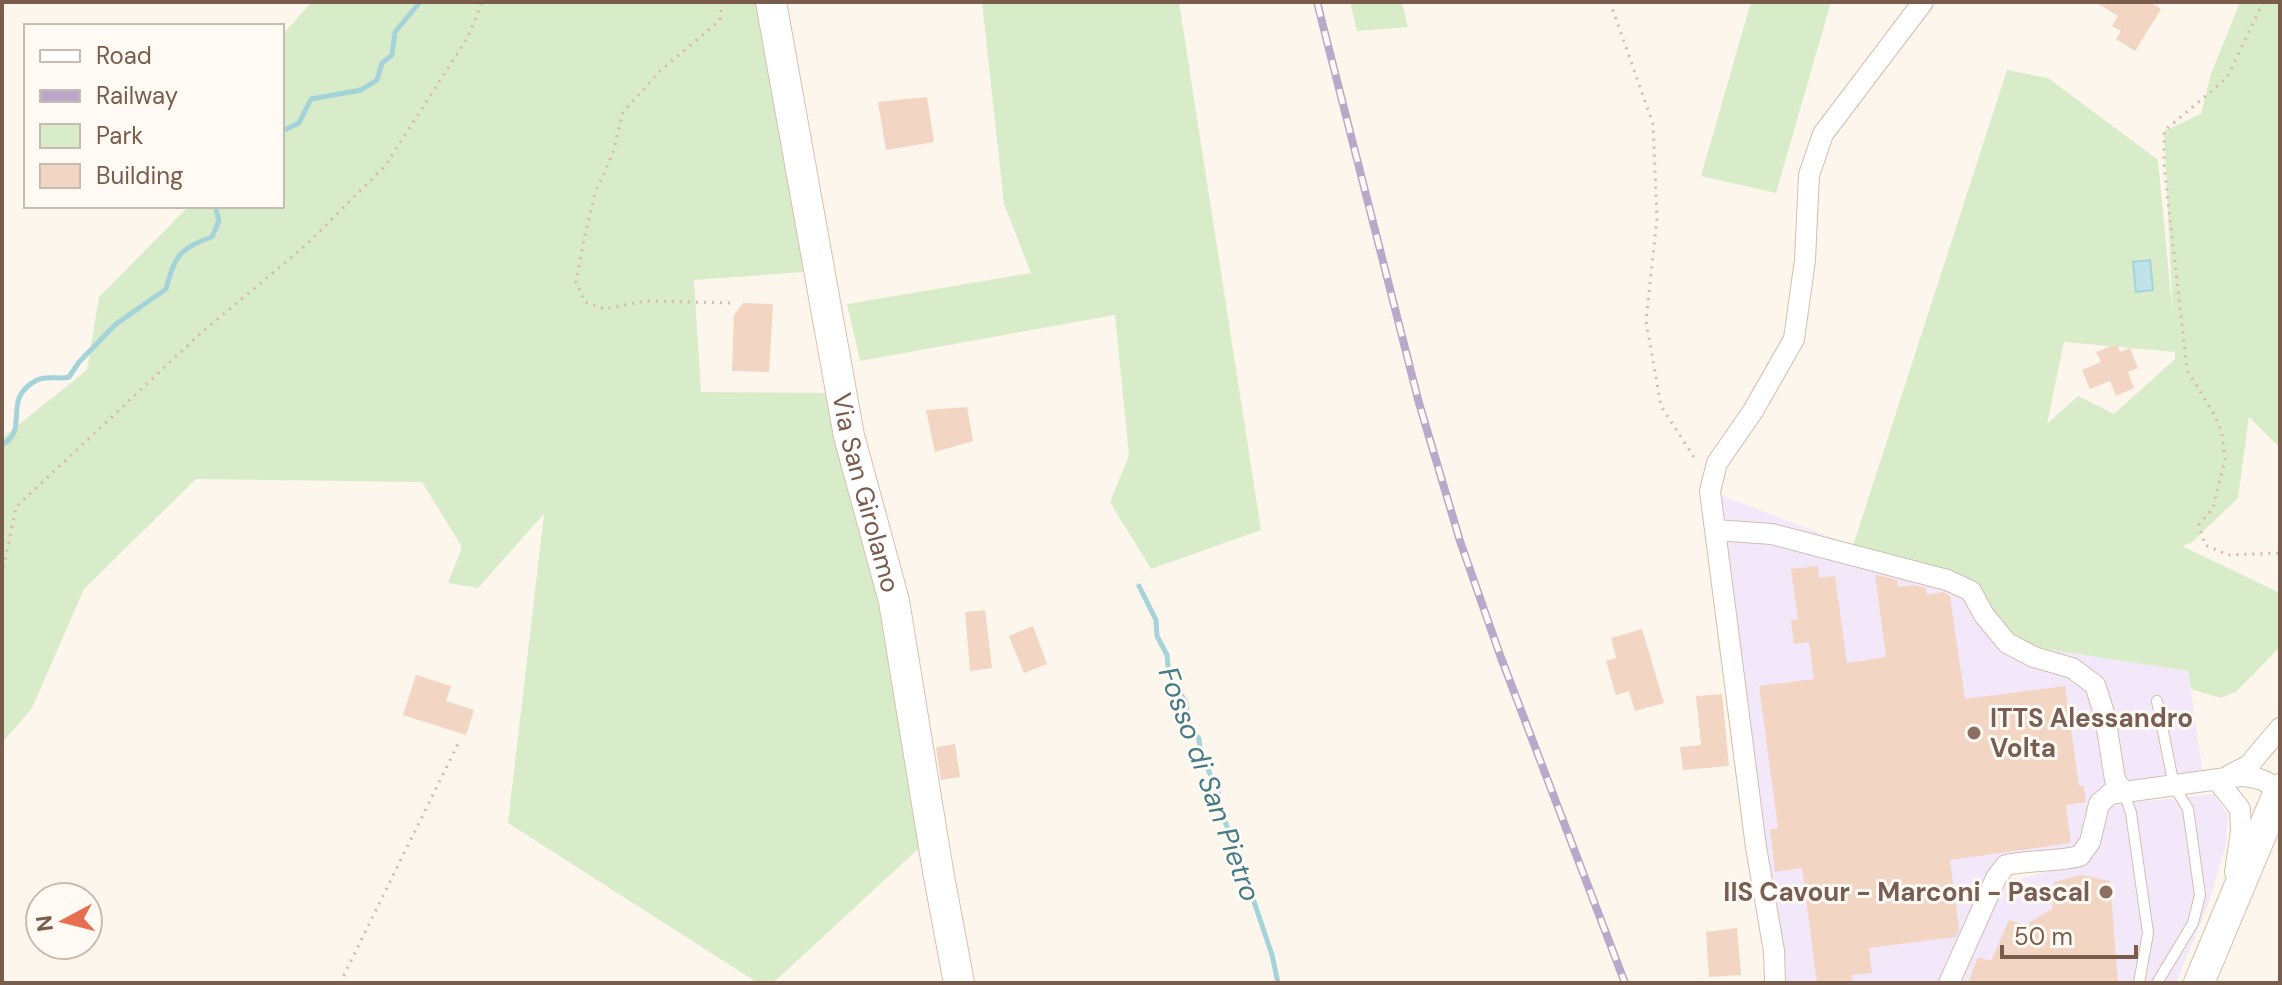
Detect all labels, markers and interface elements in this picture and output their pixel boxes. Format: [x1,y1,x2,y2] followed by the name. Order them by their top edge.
[24,24,284,208] legend
[96,40,152,71] text: Road
[96,80,178,111] text: Railway
[96,120,143,151] text: Park
[96,160,183,191] text: Building
[825,390,908,596] street label: Via San Girolamo
[1150,662,1269,907] water label: Fosso di San Pietro
[1990,701,2193,765] place label: ITTS Alessandro Volta
[1965,724,1983,742] marker: ITTS Alessandro Volta
[1723,875,2090,909] place label: IIS Cavour - Marconi - Pascal
[24,881,104,961] north arrow
[2097,883,2115,901] marker: IIS Cavour - Marconi - Pascal
[2002,909,2136,959] scale bar
[29,914,60,933] text: N
[2014,921,2073,952] text: 50 m

